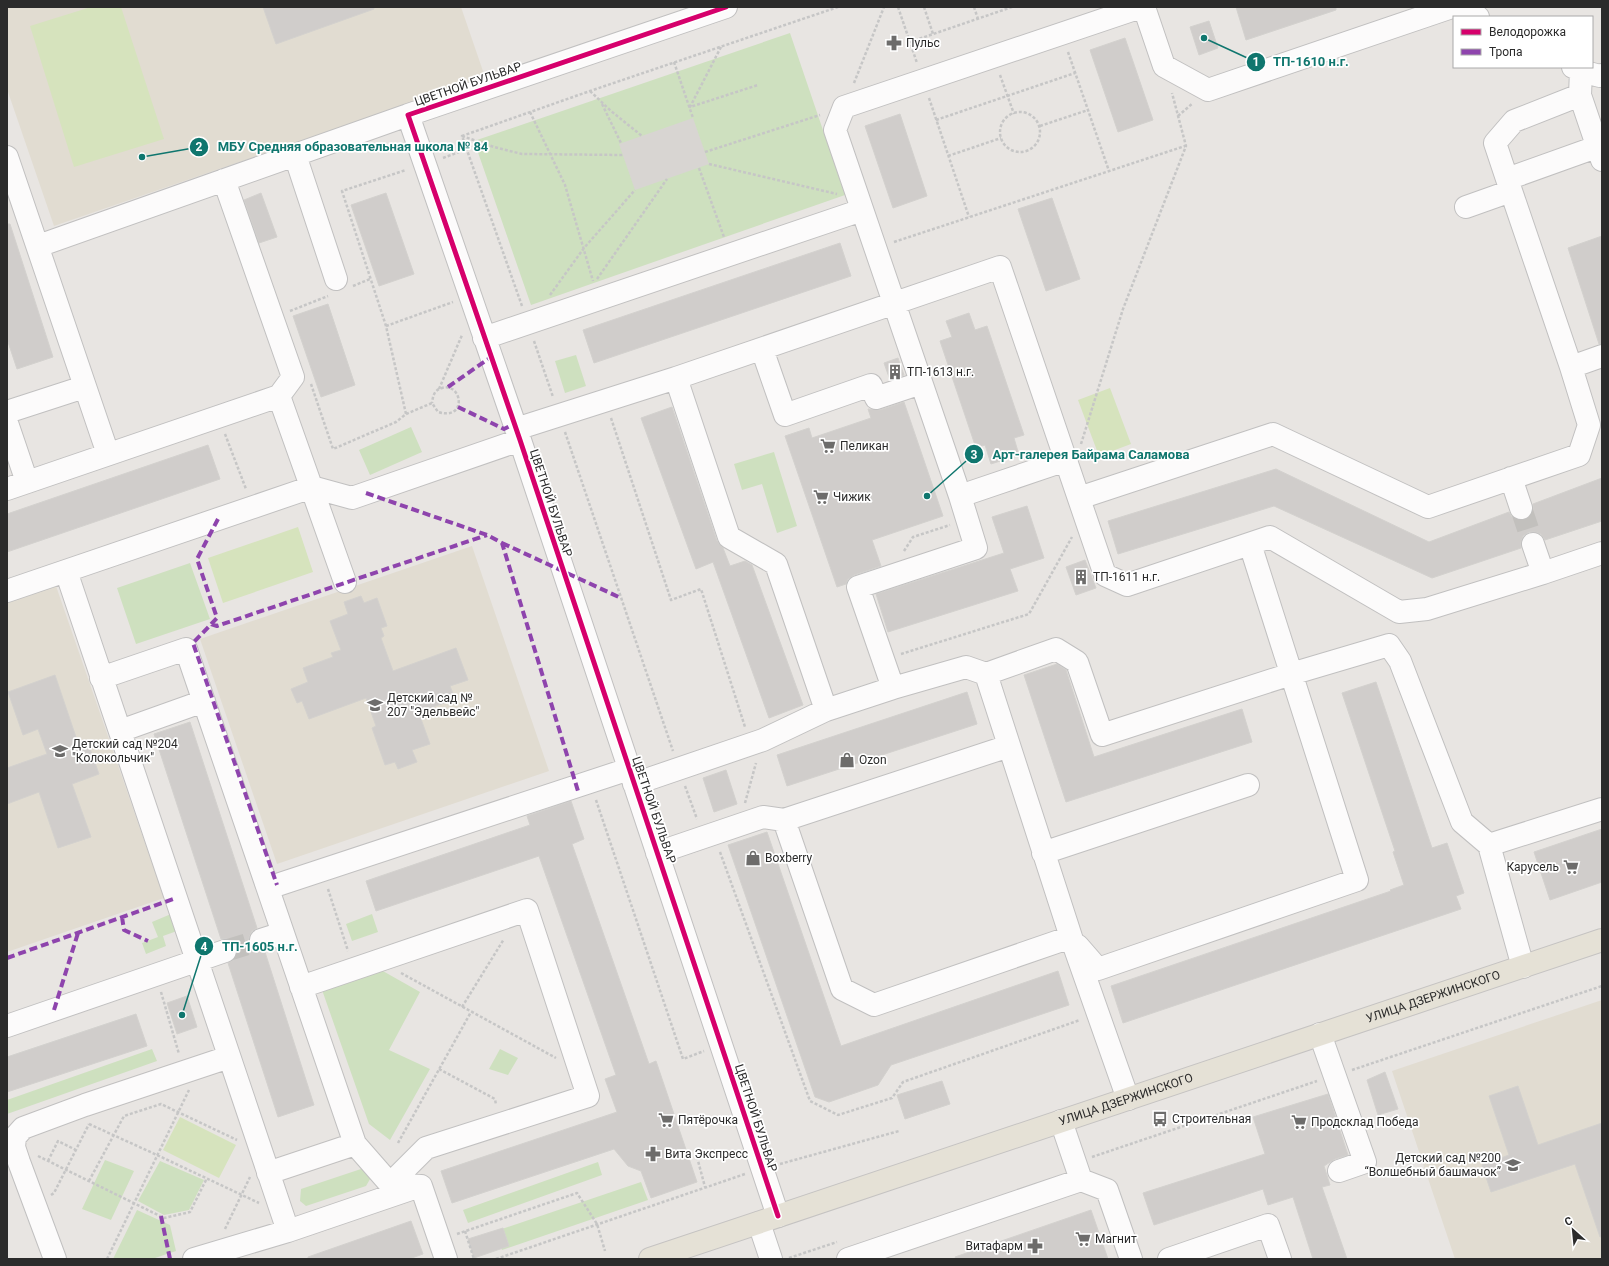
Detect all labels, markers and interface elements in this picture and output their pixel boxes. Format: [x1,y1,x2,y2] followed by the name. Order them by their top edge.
[1453,16,1593,68] legend
[1489,25,1566,39] text: Велодорожка
[885,34,903,52] pharmacy icon: Пульс
[906,36,940,50] place label: Пульс
[1489,45,1523,59] text: Тропа
[1246,49,1357,74] callout: ТП-1610 н.г.
[1273,54,1349,69] text: ТП-1610 н.г.
[1253,55,1259,69] text: 1
[412,58,524,109] street label: ЦВЕТНОЙ БУЛЬВАР
[189,134,496,159] callout: МБУ Средняя образовательная школа № 84
[218,139,489,154] text: МБУ Средняя образовательная школа № 84
[196,140,203,154] text: 2
[886,363,904,381] building icon: ТП-1613 н.г.
[907,365,974,379] place label: ТП-1613 н.г.
[819,437,837,455] supermarket icon: Пеликан
[840,439,889,453] place label: Пеликан
[964,442,1197,467] callout: Арт-галерея Байрама Саламова
[527,447,576,559] street label: ЦВЕТНОЙ БУЛЬВАР
[993,447,1190,462] text: Арт-галерея Байрама Саламова
[971,448,978,462] text: 3
[812,488,830,506] supermarket icon: Чижик
[833,490,871,504] place label: Чижик
[1072,568,1090,586] building icon: ТП-1611 н.г.
[1093,570,1160,584] place label: ТП-1611 н.г.
[387,691,480,719] place label: Детский сад № 207 "Эдельвейс"
[366,696,384,714] school or university icon: Детский сад № 207 "Эдельвейс"
[72,737,178,765] place label: Детский сад №204 "Колокольчик"
[51,742,69,760] school or university icon: Детский сад №204 "Колокольчик"
[838,751,856,769] shop icon: Ozon
[859,753,887,767] place label: Ozon
[629,754,680,866] street label: ЦВЕТНОЙ БУЛЬВАР
[744,849,762,867] shop icon: Boxberry
[765,851,812,865] place label: Boxberry
[1562,858,1580,876] supermarket icon: Карусель
[1506,860,1559,874] place label: Карусель
[194,934,306,959] callout: ТП-1605 н.г.
[222,939,298,954] text: ТП-1605 н.г.
[201,940,208,954] text: 4
[1364,968,1502,1026] street label: УЛИЦА ДЗЕРЖИНСКОГО
[732,1062,781,1174] street label: ЦВЕТНОЙ БУЛЬВАР
[1057,1071,1195,1128] street label: УЛИЦА ДЗЕРЖИНСКОГО
[1151,1110,1169,1128] bus stop icon: Строительная
[657,1111,675,1129] supermarket icon: Пятёрочка
[1172,1112,1251,1126] place label: Строительная
[678,1113,738,1127] place label: Пятёрочка
[1290,1113,1308,1131] supermarket icon: Продсклад Победа
[1311,1115,1419,1129] place label: Продсклад Победа
[644,1145,662,1163] pharmacy icon: Вита Экспресс
[665,1147,748,1161] place label: Вита Экспресс
[1364,1151,1501,1179] place label: Детский сад №200 “Волшебный башмачок”
[1504,1156,1522,1174] school or university icon: Детский сад №200 “Волшебный башмачок”
[1553,1210,1593,1250] north arrow
[1563,1214,1575,1229] text: С
[1074,1230,1092,1248] supermarket icon: Магнит
[1095,1232,1137,1246] place label: Магнит
[1026,1237,1044,1255] pharmacy icon: Витафарм
[966,1239,1023,1253] place label: Витафарм

